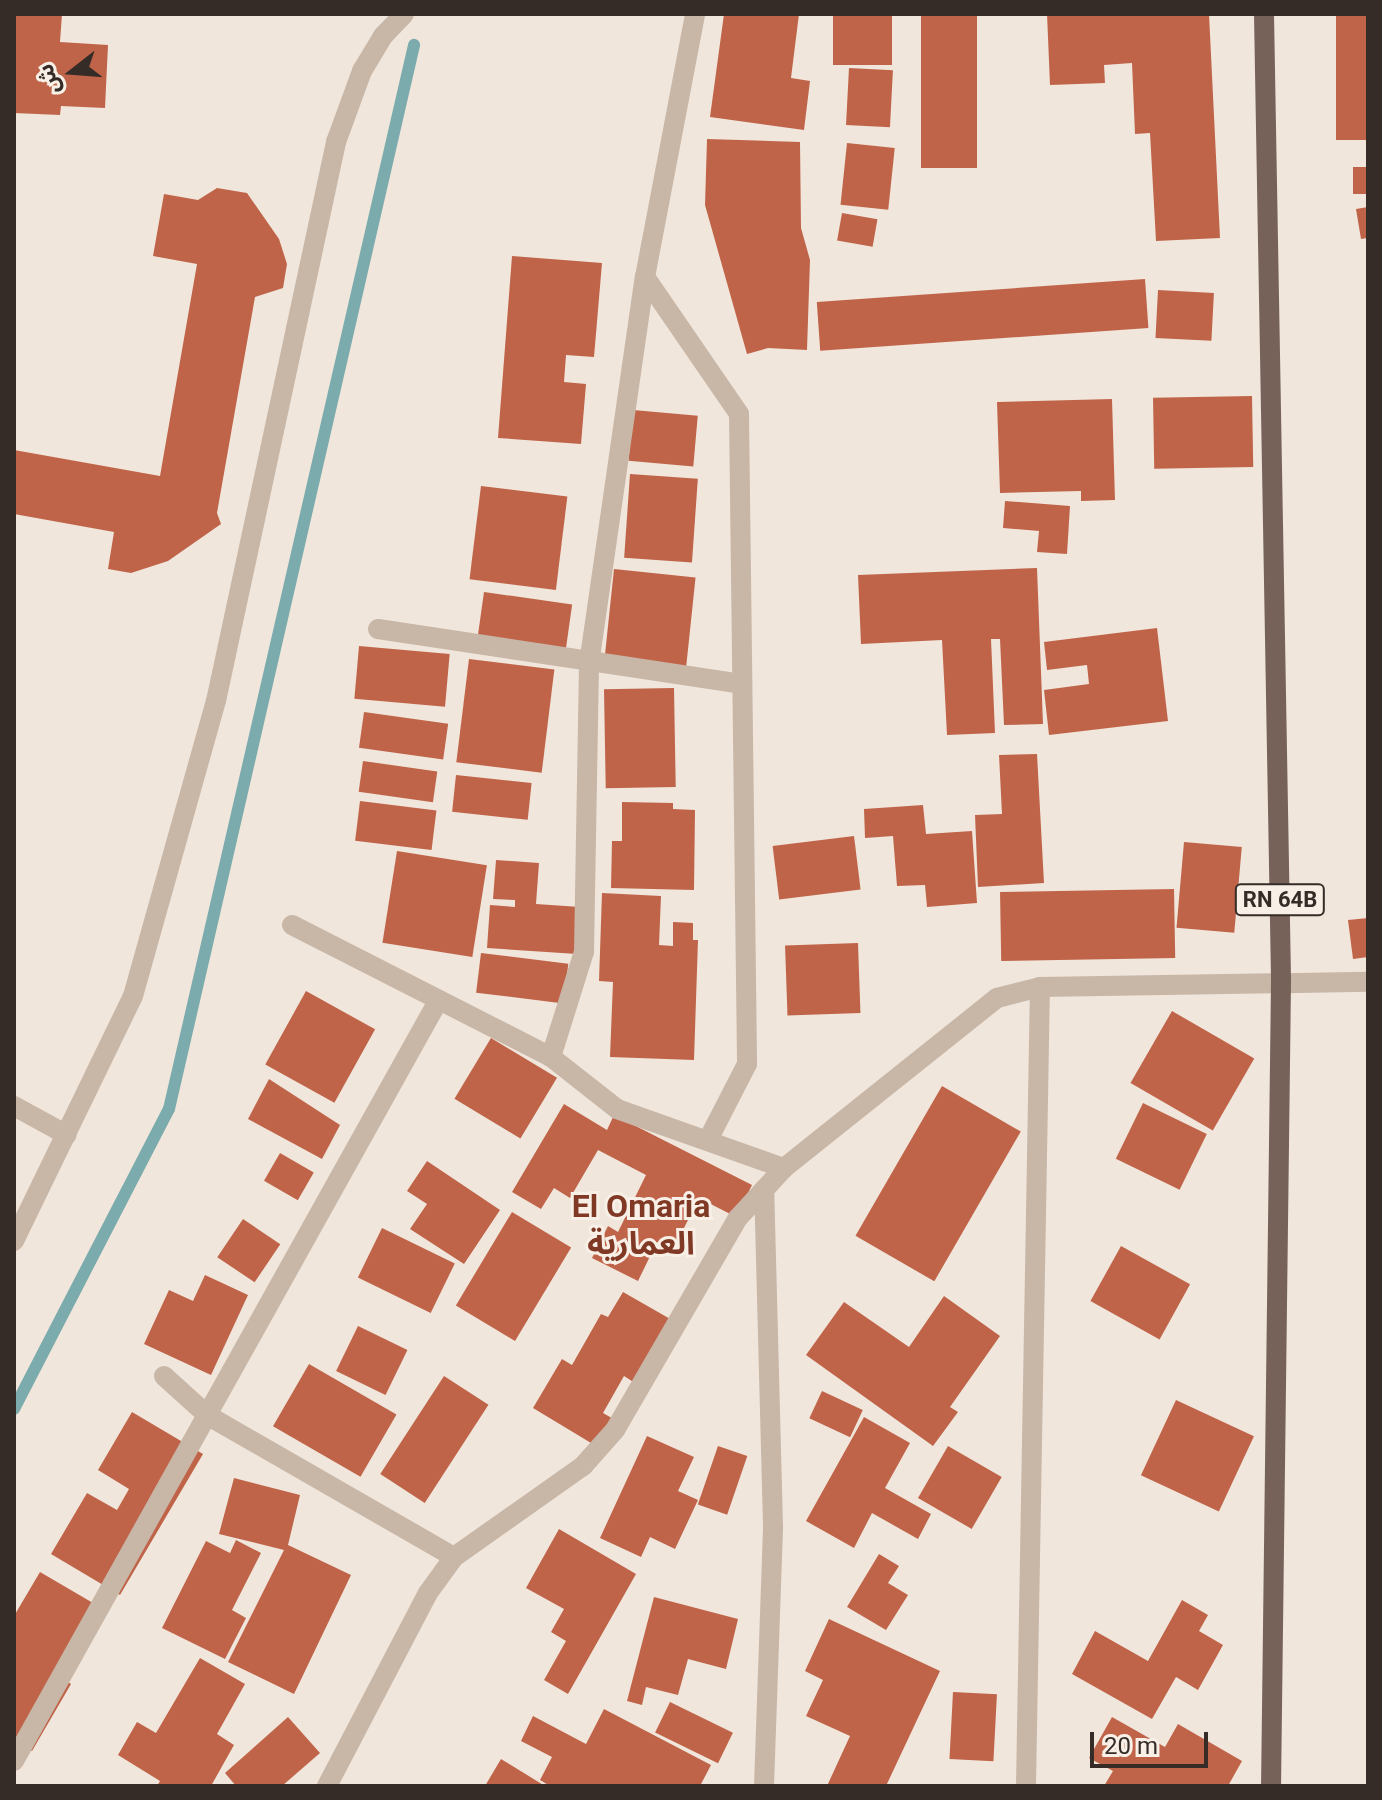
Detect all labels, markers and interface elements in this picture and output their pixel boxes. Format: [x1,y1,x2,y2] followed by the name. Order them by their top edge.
[32,32,112,112] north arrow
[32,61,65,97] text: ش
[1234,882,1326,918] road number: RN 64B
[572,1188,710,1263] district label: El Omaria العمارية
[1094,1716,1212,1766] scale bar
[1104,1732,1158,1760] text: 20 m

